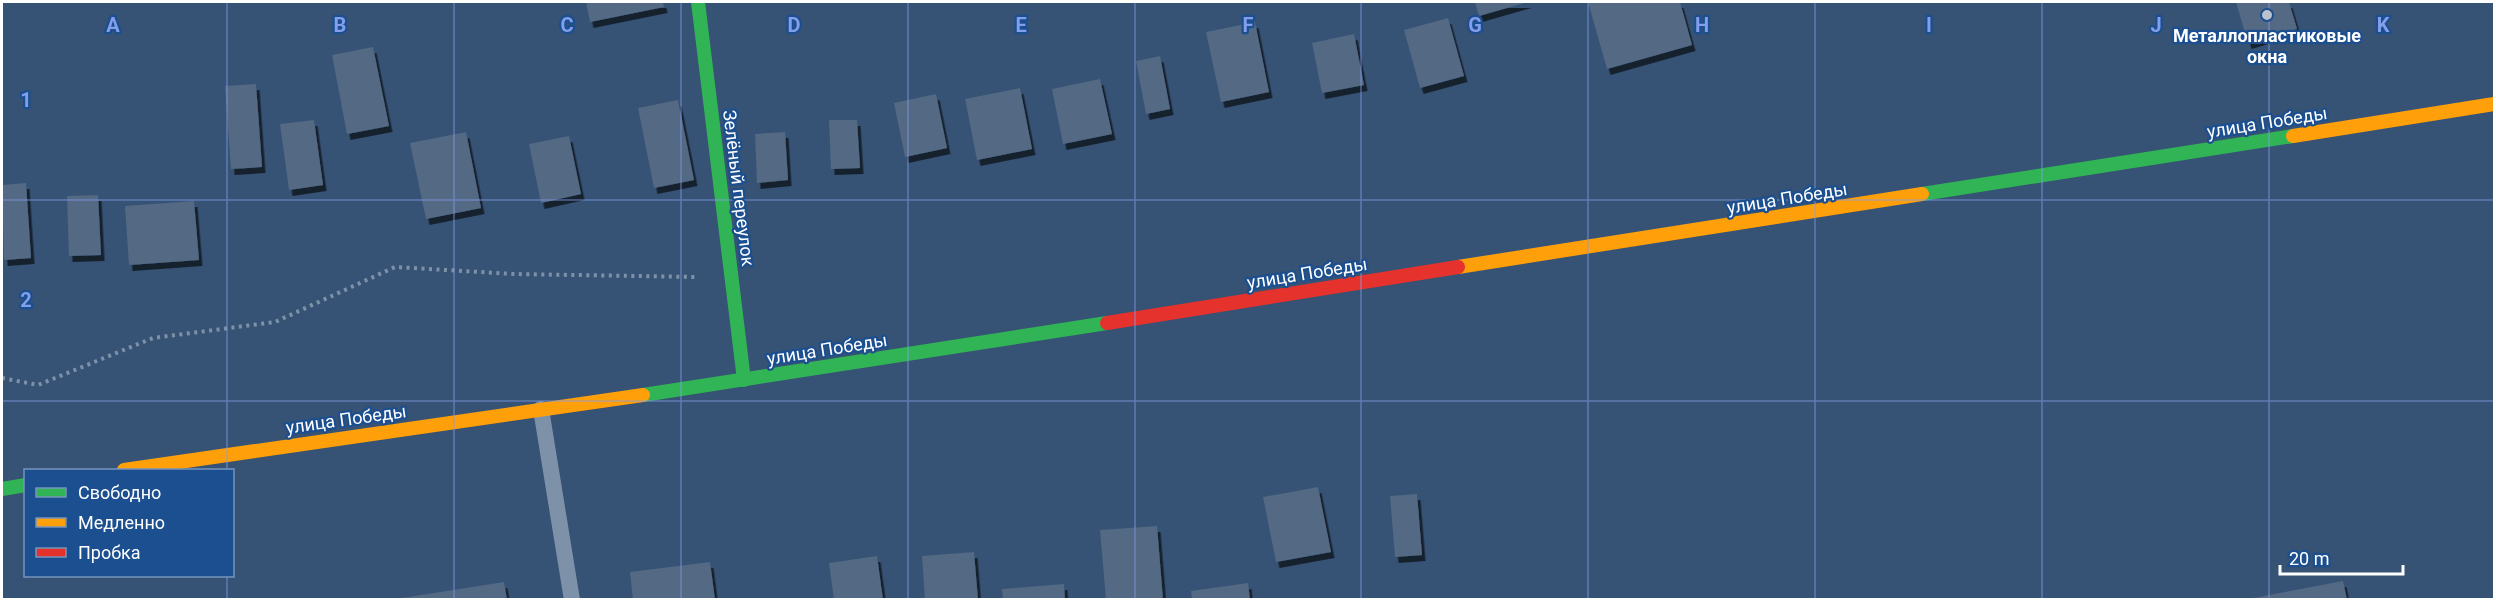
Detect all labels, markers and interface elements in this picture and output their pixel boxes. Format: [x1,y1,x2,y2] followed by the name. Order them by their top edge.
[2260,8,2274,22] marker: Металлопластиковые окна
[106,13,120,37] text: A
[334,13,346,37] text: B
[560,13,574,37] text: C
[788,13,801,37] text: D
[1015,13,1027,37] text: E
[1243,13,1254,37] text: F
[1468,13,1482,37] text: G
[1695,13,1709,37] text: H
[1926,13,1932,37] text: I
[2150,13,2162,37] text: J
[2377,13,2390,37] text: K
[2173,25,2361,67] place label: Металлопластиковые окна
[20,88,32,112] text: 1
[2205,102,2329,142] street label: улица Победы
[719,109,759,268] street label: Зелёный переулок
[1725,178,1849,218] street label: улица Победы
[1245,253,1369,293] street label: улица Победы
[20,288,32,312] text: 2
[765,329,889,369] street label: улица Победы
[284,400,408,438] street label: улица Победы
[24,469,234,577] legend
[78,482,161,503] text: Свободно
[78,512,165,533] text: Медленно
[2280,538,2403,576] scale bar
[78,542,141,563] text: Пробка
[2289,548,2329,569] text: 20 m

